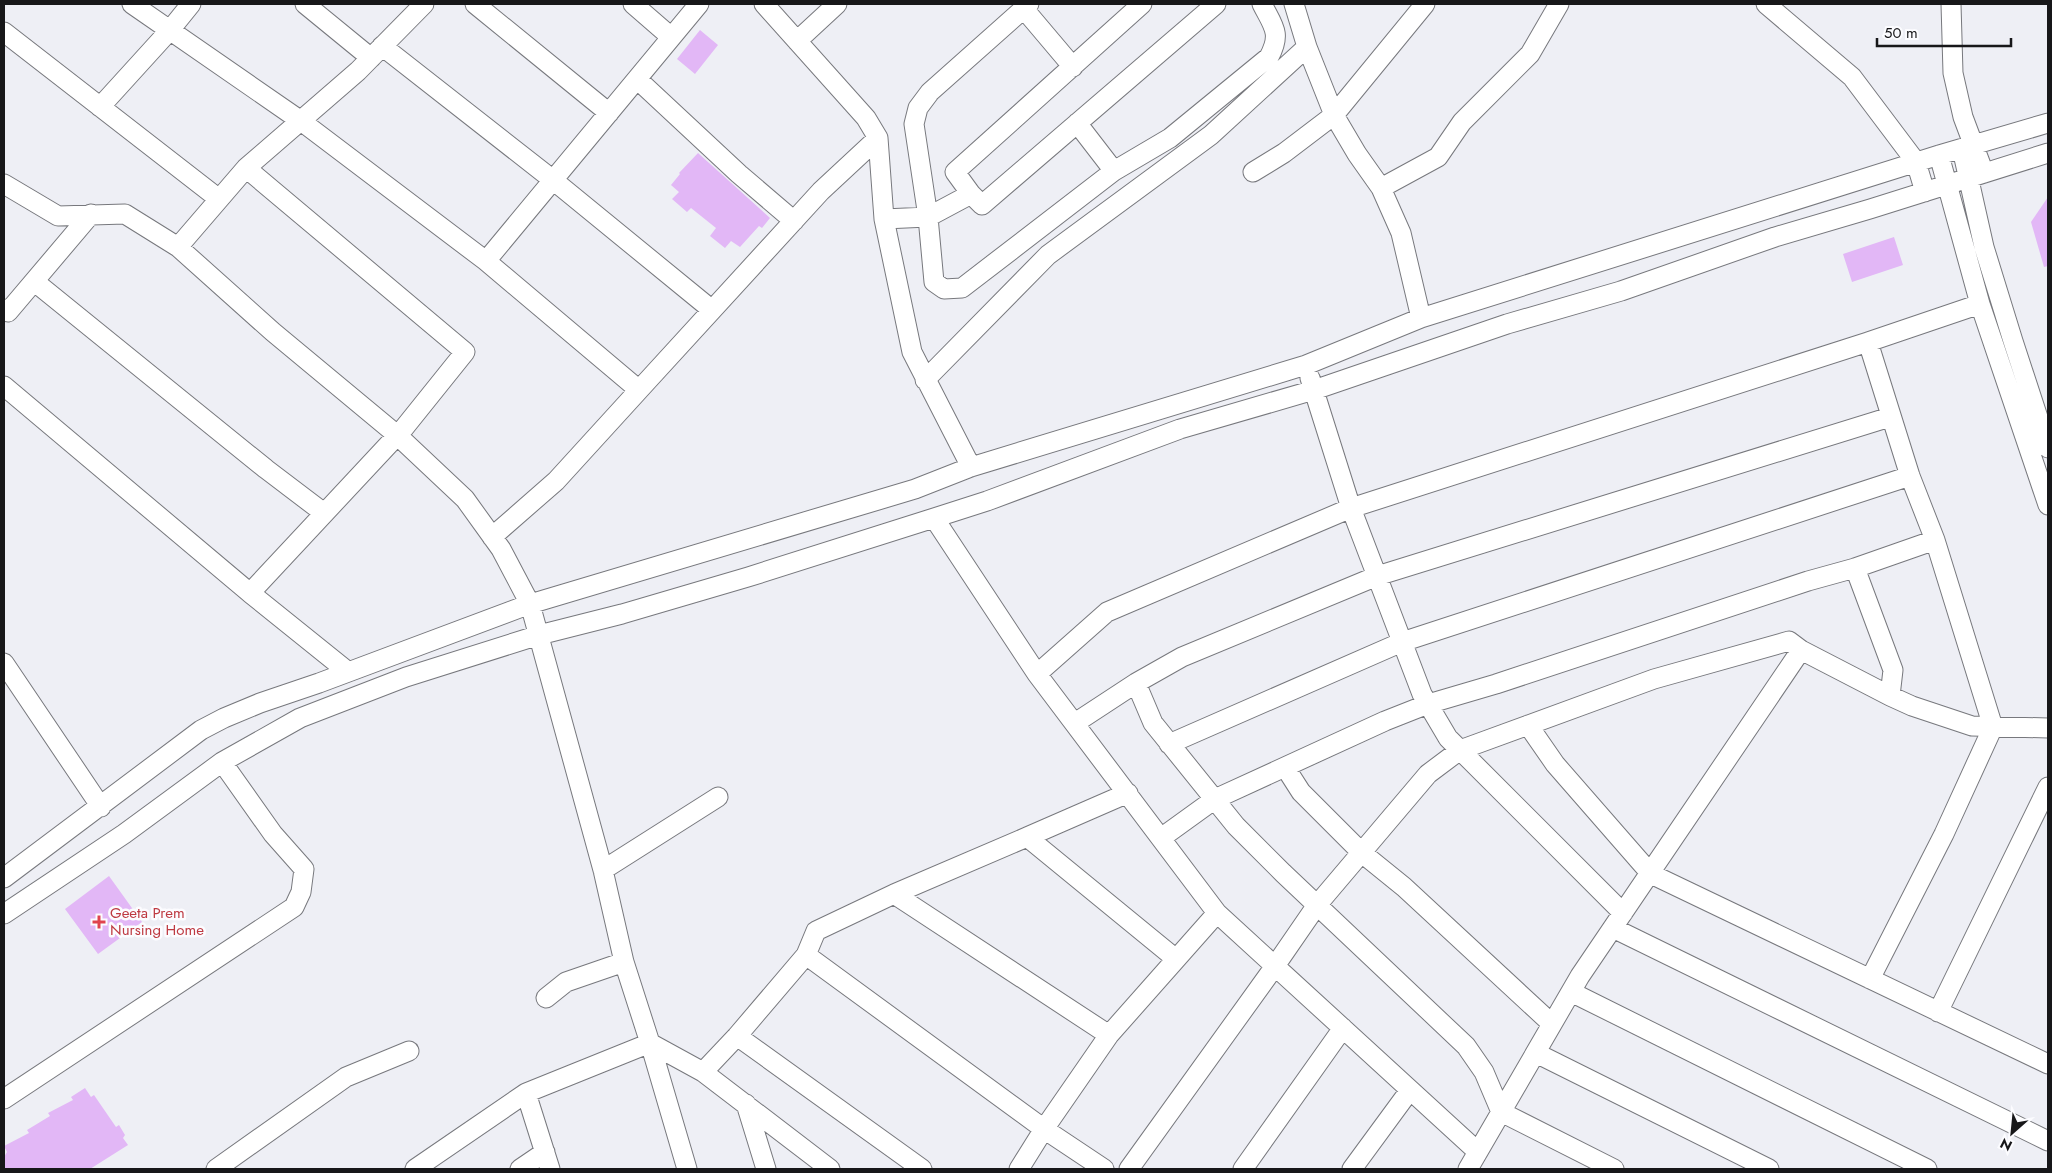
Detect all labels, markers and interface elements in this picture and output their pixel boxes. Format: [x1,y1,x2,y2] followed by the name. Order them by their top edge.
[1877,15,2011,47] scale bar
[1884,22,1918,44] text: 50 m
[110,902,204,941] place label: Geeta Prem Nursing Home
[92,915,106,929] marker: Geeta Prem Nursing Home
[1987,1108,2037,1158] north arrow
[1997,1133,2016,1156] text: N

